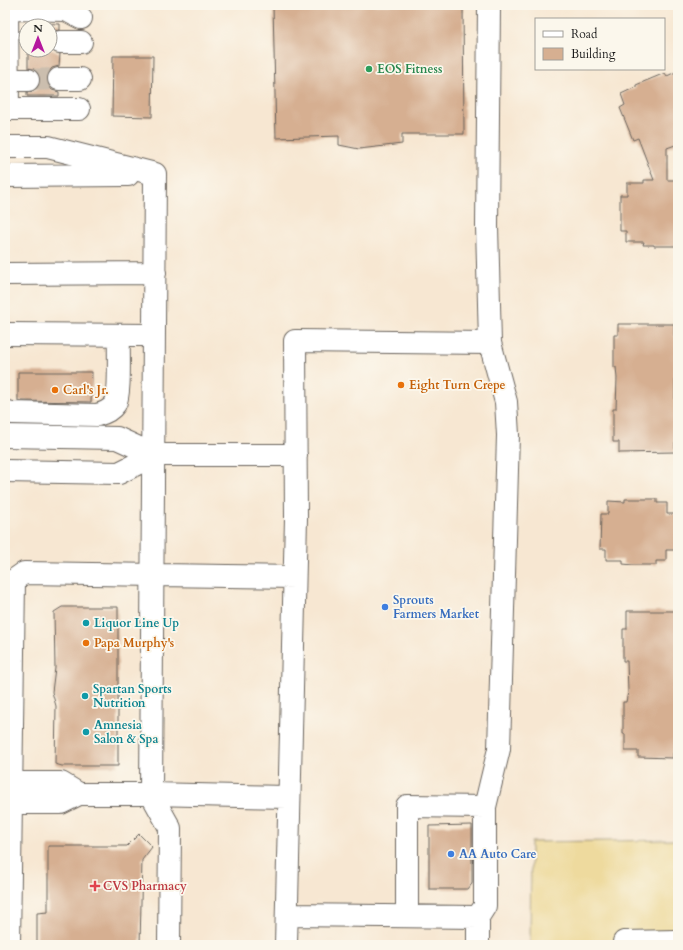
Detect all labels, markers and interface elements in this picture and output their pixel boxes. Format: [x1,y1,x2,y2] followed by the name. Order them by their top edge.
[18,18,58,58] north arrow
[535,18,665,70] legend
[33,21,43,36] text: N
[571,26,598,42] text: Road
[571,46,616,62] text: Building
[377,61,442,77] place label: EOS Fitness
[364,64,374,74] marker: EOS Fitness
[409,377,505,393] place label: Eight Turn Crepe
[396,380,406,390] marker: Eight Turn Crepe
[63,382,109,398] place label: Carl's Jr.
[50,385,60,395] marker: Carl's Jr.
[393,592,480,622] place label: Sprouts Farmers Market
[380,602,390,612] marker: Sprouts Farmers Market
[94,615,179,631] place label: Liquor Line Up
[81,618,91,628] marker: Liquor Line Up
[94,635,174,651] place label: Papa Murphy's
[81,638,91,648] marker: Papa Murphy's
[93,681,172,711] place label: Spartan Sports Nutrition
[80,691,90,701] marker: Spartan Sports Nutrition
[94,717,158,747] place label: Amnesia Salon & Spa
[81,727,91,737] marker: Amnesia Salon & Spa
[459,846,537,862] place label: AA Auto Care
[446,849,456,859] marker: AA Auto Care
[103,878,187,894] place label: CVS Pharmacy
[90,881,100,891] marker: CVS Pharmacy

